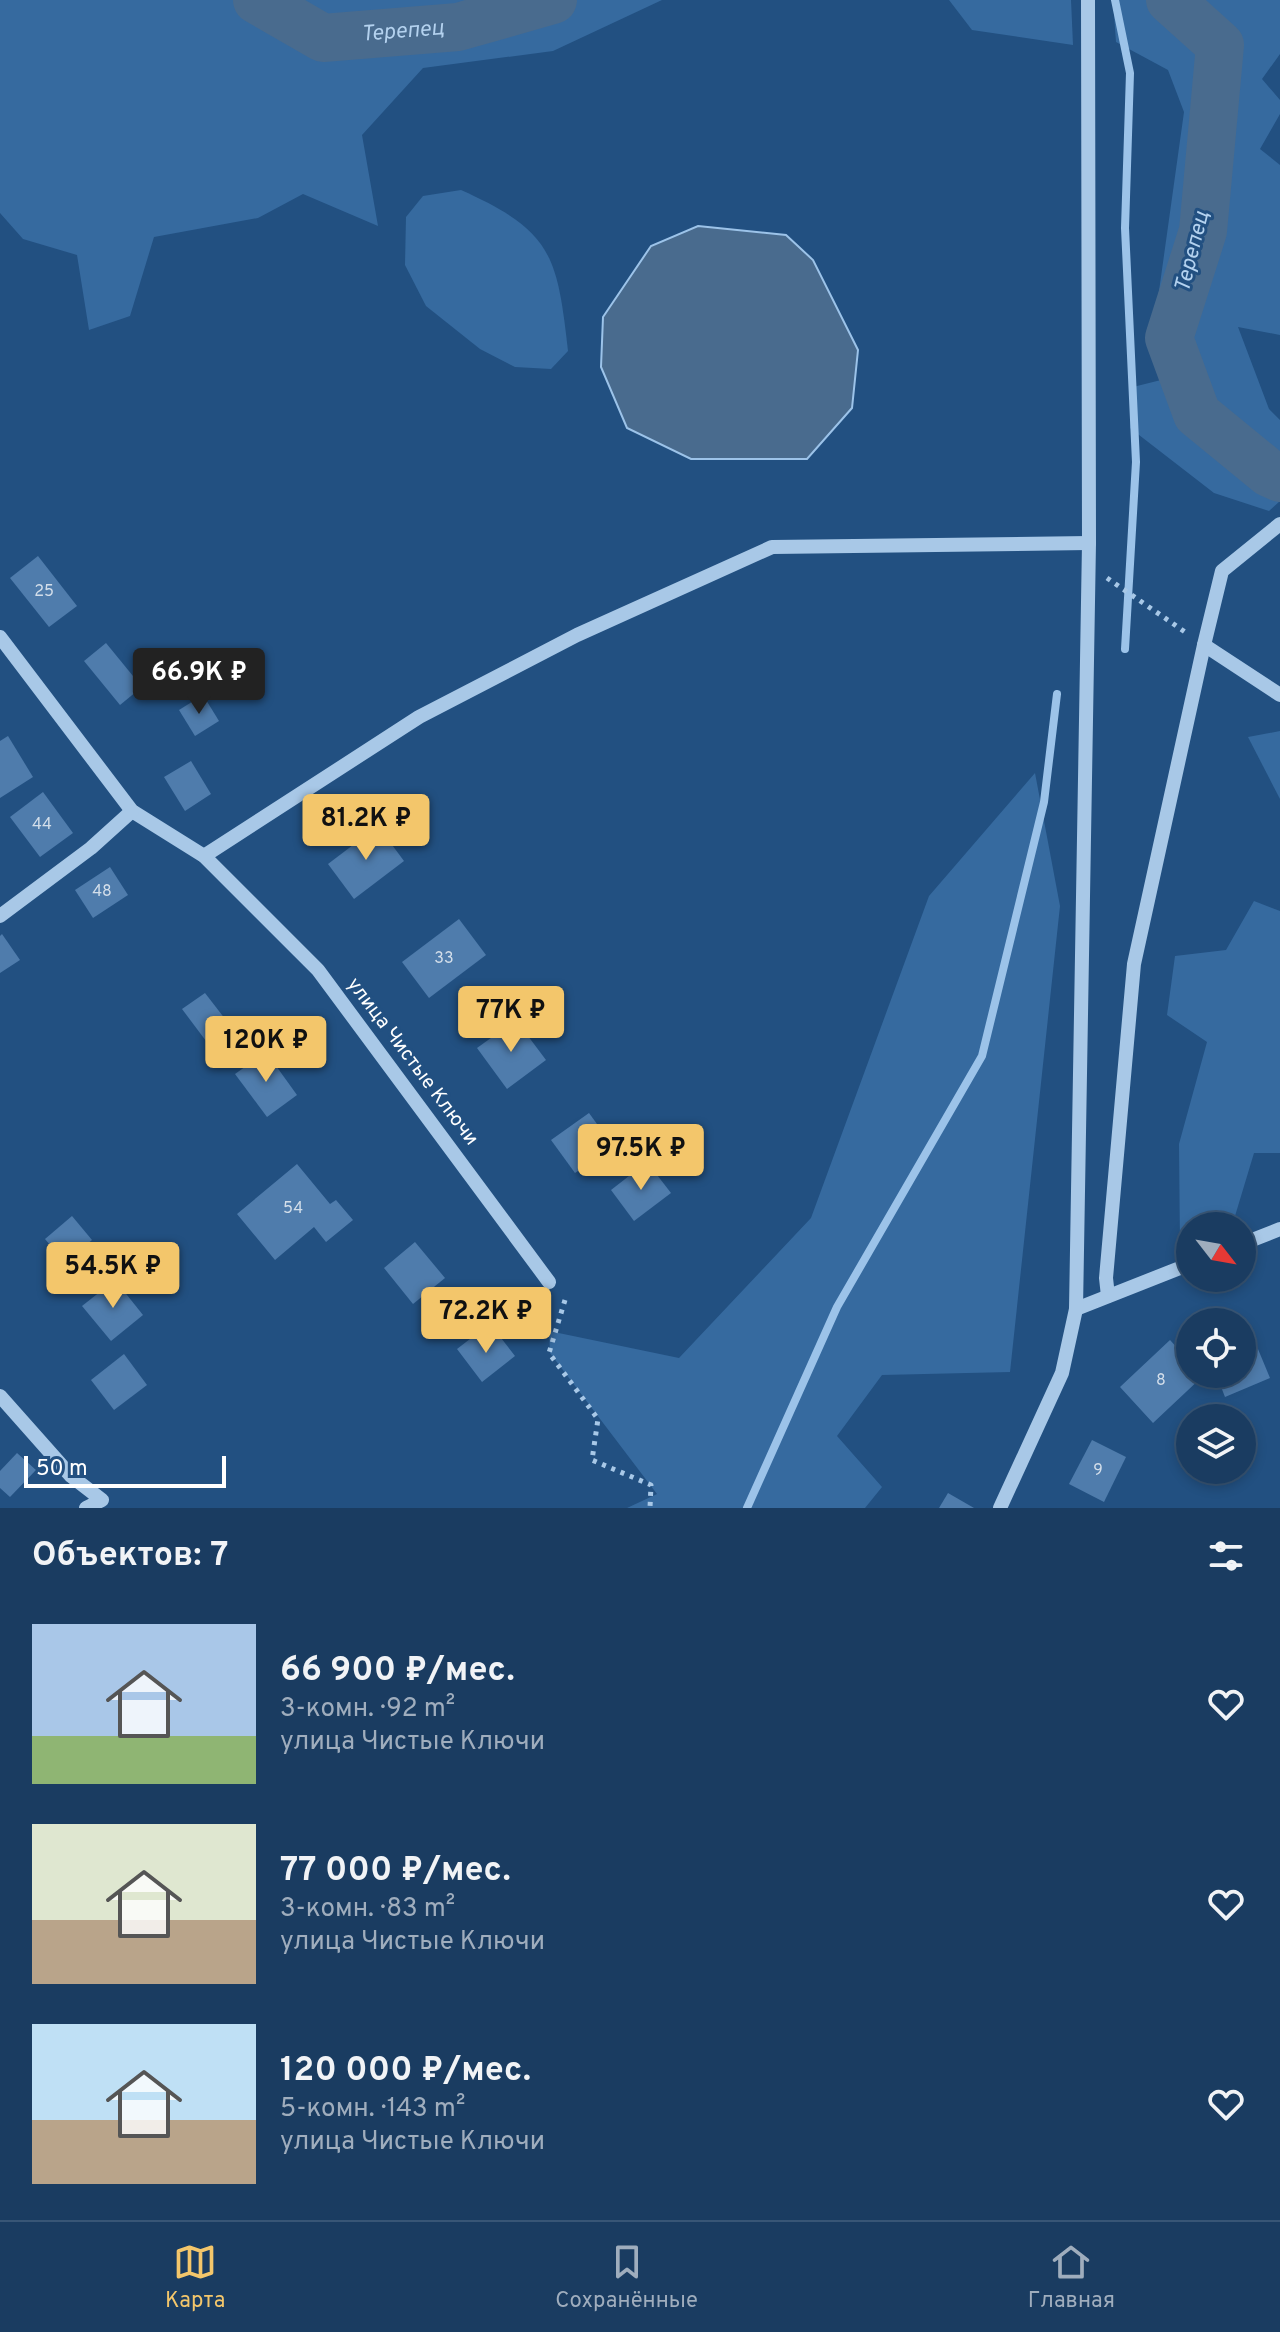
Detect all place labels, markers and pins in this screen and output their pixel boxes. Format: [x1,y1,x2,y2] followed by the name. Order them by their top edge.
[125,648,273,716] pin: 66.9K ₽
[292,794,440,862] pin: 81.2K ₽
[455,986,567,1054] pin: 77K ₽
[201,1016,331,1084] pin: 120K ₽
[567,1124,715,1192] pin: 97.5K ₽
[39,1242,187,1310] pin: 54.5K ₽
[412,1287,560,1355] pin: 72.2K ₽

